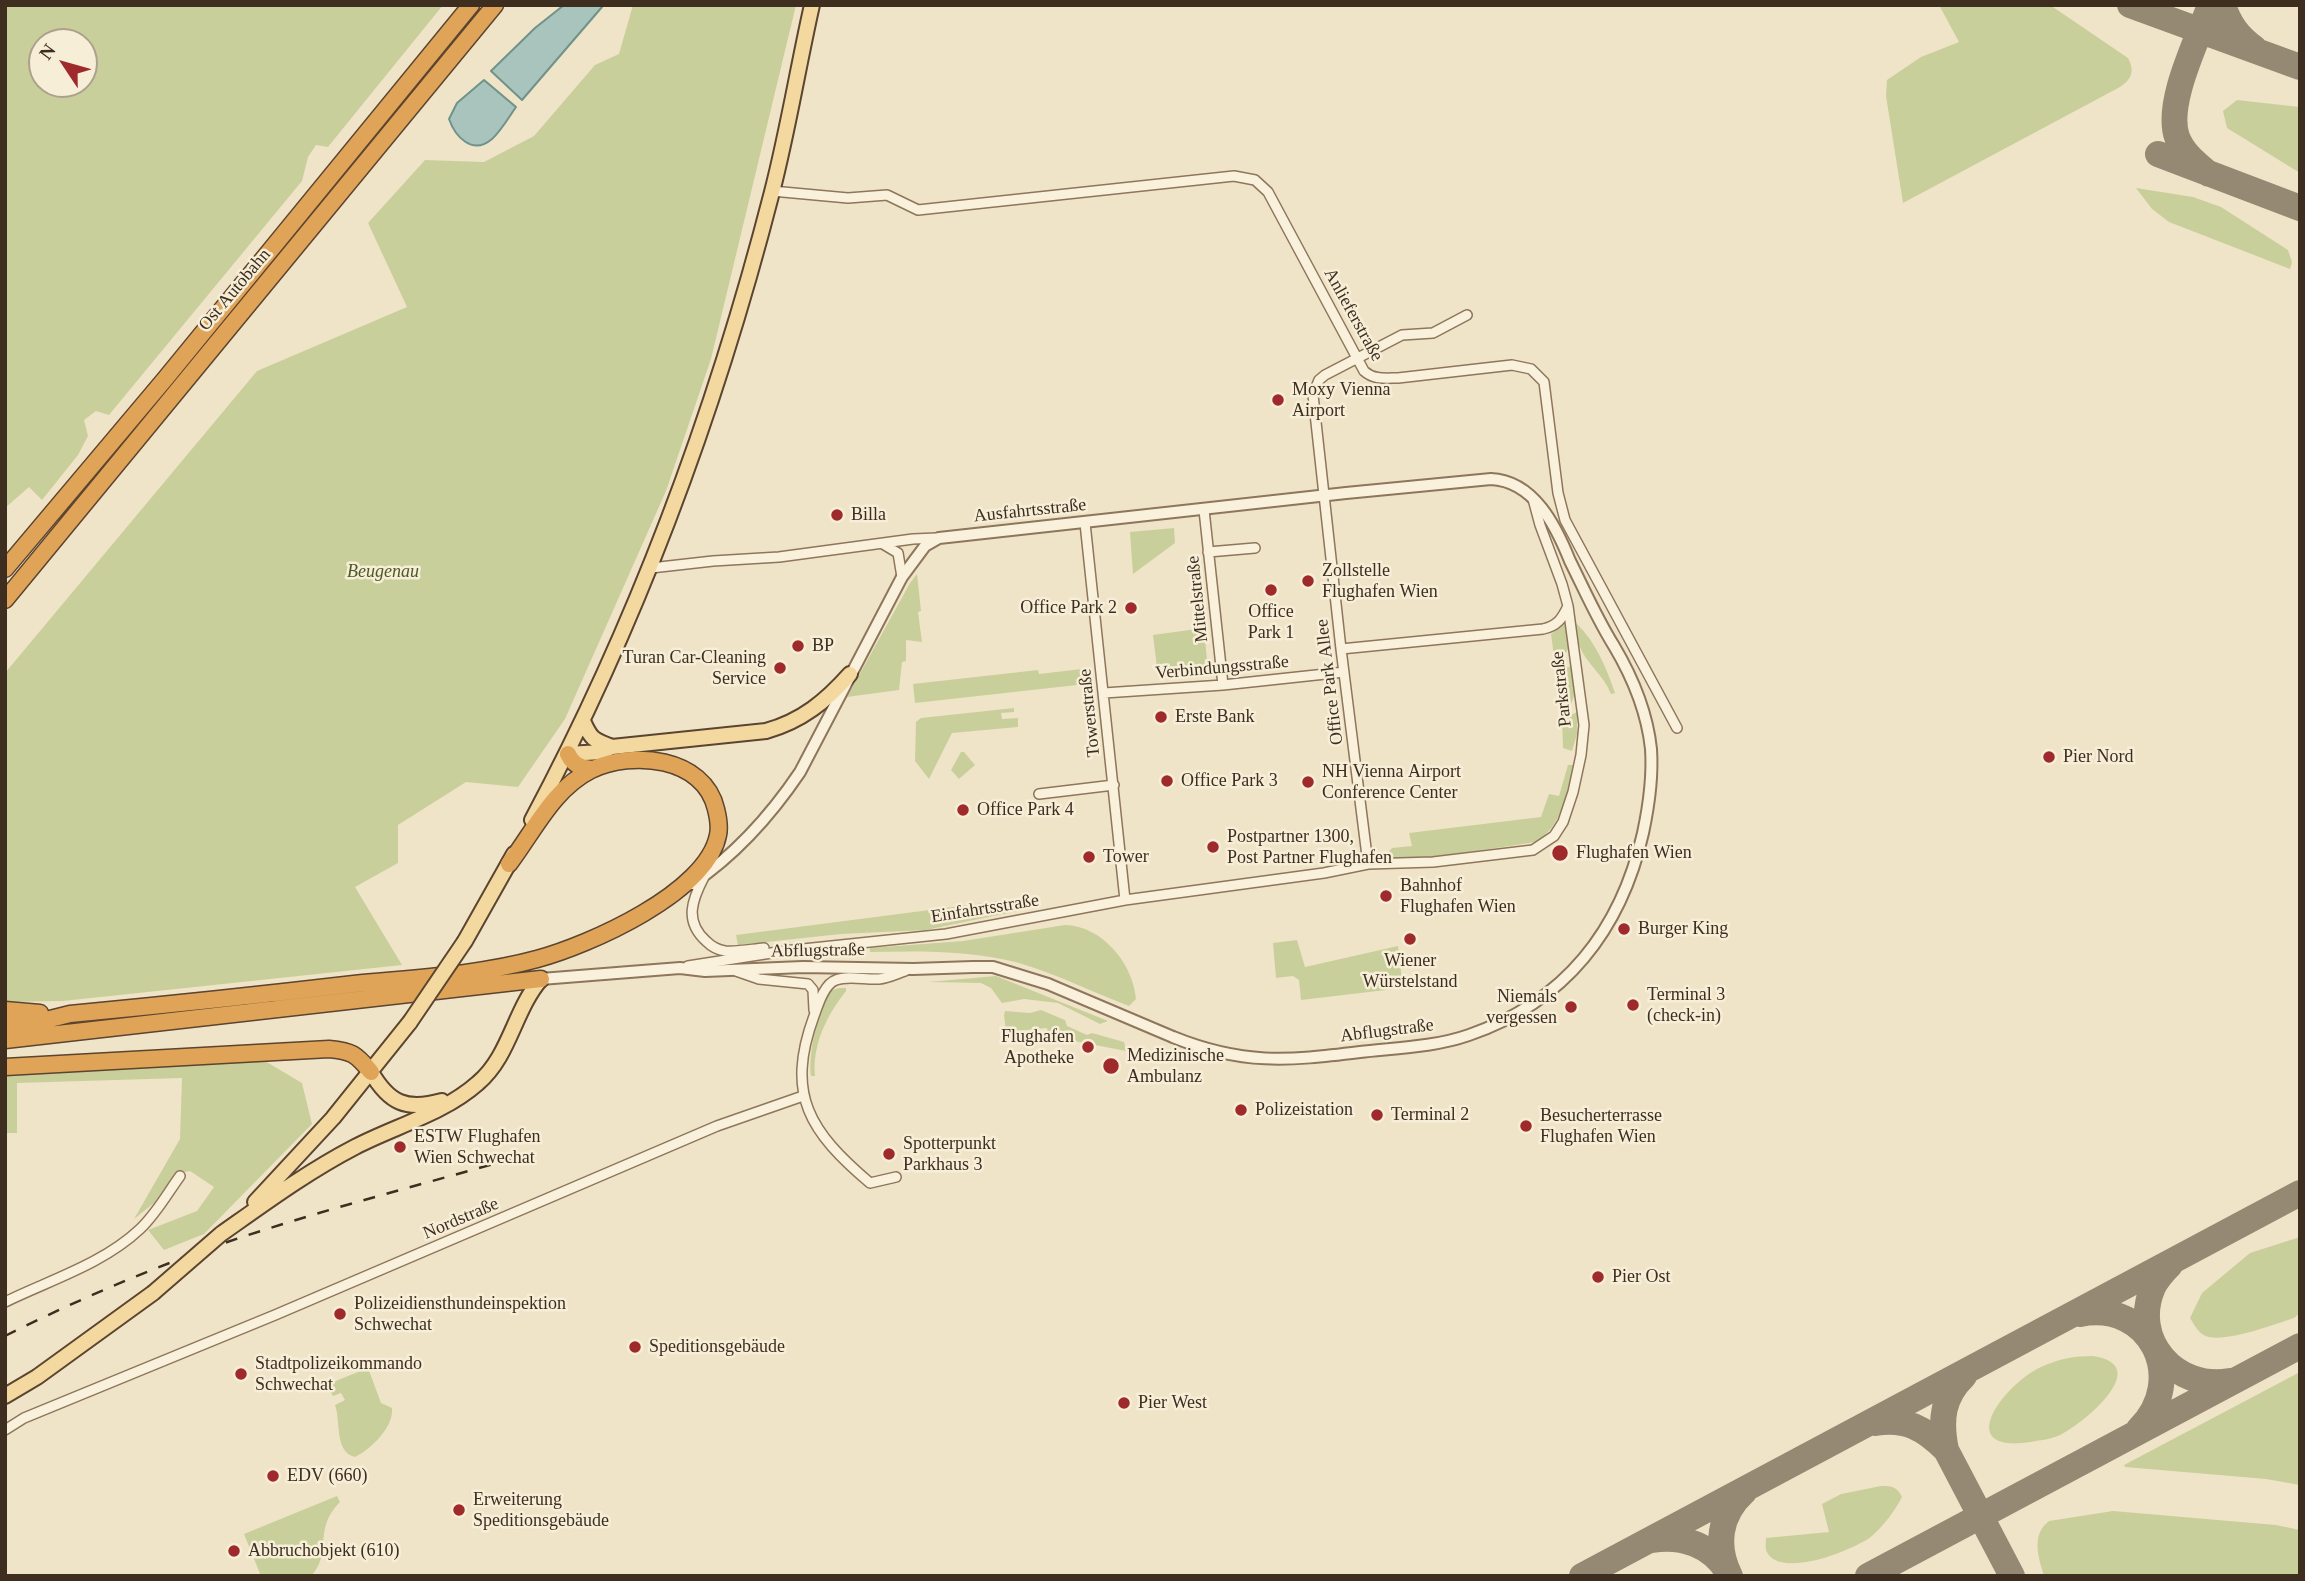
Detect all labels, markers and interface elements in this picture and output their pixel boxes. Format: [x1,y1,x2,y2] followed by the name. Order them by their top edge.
[28,28,98,98] north arrow
[35,40,60,63] text: N
[194,245,276,335] street label: Ost Autobahn
[1319,265,1387,365] street label: Anlieferstraße
[1292,379,1390,422] place label: Moxy Vienna Airport
[1270,392,1286,408] marker: Moxy Vienna Airport
[973,494,1087,528] street label: Ausfahrtsstraße
[851,504,886,526] place label: Billa
[829,507,845,523] marker: Billa
[1183,555,1213,643] street label: Mittelstraße
[1322,560,1438,602] place label: Zollstelle Flughafen Wien
[347,561,419,583] park label: Beugenau
[1300,573,1316,589] marker: Zollstelle Flughafen Wien
[1263,582,1279,598] marker: Office Park 1
[1020,597,1117,619] place label: Office Park 2
[1123,600,1139,616] marker: Office Park 2
[1248,601,1294,644] place label: Office Park 1
[1312,618,1348,746] street label: Office Park Allee
[812,635,834,657] place label: BP
[790,638,806,654] marker: BP
[623,647,766,690] place label: Turan Car-Cleaning Service
[1547,650,1577,728] street label: Parkstraße
[1154,651,1290,685] street label: Verbindungsstraße
[772,660,788,676] marker: Turan Car-Cleaning Service
[1075,668,1105,758] street label: Towerstraße
[1175,706,1254,728] place label: Erste Bank
[1153,709,1169,725] marker: Erste Bank
[2063,746,2133,768] place label: Pier Nord
[2041,749,2057,765] marker: Pier Nord
[1322,761,1461,804] place label: NH Vienna Airport Conference Center
[1181,770,1278,792] place label: Office Park 3
[1159,773,1175,789] marker: Office Park 3
[1300,774,1316,790] marker: NH Vienna Airport Conference Center
[977,799,1074,821] place label: Office Park 4
[955,802,971,818] marker: Office Park 4
[1227,826,1392,868] place label: Postpartner 1300, Post Partner Flughafen
[1205,839,1221,855] marker: Postpartner 1300, Post Partner Flughafen
[1576,842,1692,864] place label: Flughafen Wien
[1550,843,1570,863] marker: Flughafen Wien
[1103,846,1149,868] place label: Tower
[1081,849,1097,865] marker: Tower
[1400,875,1516,917] place label: Bahnhof Flughafen Wien
[1378,888,1394,904] marker: Bahnhof Flughafen Wien
[930,890,1040,928] street label: Einfahrtsstraße
[1638,918,1728,940] place label: Burger King
[1616,921,1632,937] marker: Burger King
[1402,931,1418,947] marker: Wiener Würstelstand
[771,939,865,963] street label: Abflugstraße
[1363,950,1457,992] place label: Wiener Würstelstand
[1647,984,1725,1026] place label: Terminal 3 (check-in)
[1486,986,1557,1028] place label: Niemals vergessen
[1625,997,1641,1013] marker: Terminal 3 (check-in)
[1563,999,1579,1015] marker: Niemals vergessen
[1339,1015,1435,1047] street label: Abflugstraße
[1001,1026,1074,1068] place label: Flughafen Apotheke
[1080,1039,1096,1055] marker: Flughafen Apotheke
[1127,1045,1224,1088] place label: Medizinische Ambulanz
[1101,1056,1121,1076] marker: Medizinische Ambulanz
[1255,1099,1353,1121] place label: Polizeistation
[1233,1102,1249,1118] marker: Polizeistation
[1391,1104,1469,1126] place label: Terminal 2
[1540,1105,1662,1148] place label: Besucherterrasse Flughafen Wien
[1369,1107,1385,1123] marker: Terminal 2
[1518,1118,1534,1134] marker: Besucherterrasse Flughafen Wien
[414,1126,540,1168] place label: ESTW Flughafen Wien Schwechat
[903,1133,996,1176] place label: Spotterpunkt Parkhaus 3
[392,1139,408,1155] marker: ESTW Flughafen Wien Schwechat
[881,1146,897,1162] marker: Spotterpunkt Parkhaus 3
[420,1193,502,1245] street label: Nordstraße
[1612,1266,1670,1288] place label: Pier Ost
[1590,1269,1606,1285] marker: Pier Ost
[354,1293,566,1336] place label: Polizeidiensthundeinspektion Schwechat
[332,1306,348,1322] marker: Polizeidiensthundeinspektion Schwechat
[649,1336,785,1358] place label: Speditionsgebäude
[627,1339,643,1355] marker: Speditionsgebäude
[255,1353,422,1396] place label: Stadtpolizeikommando Schwechat
[233,1366,249,1382] marker: Stadtpolizeikommando Schwechat
[1138,1392,1207,1414] place label: Pier West
[1116,1395,1132,1411] marker: Pier West
[287,1465,367,1487] place label: EDV (660)
[265,1468,281,1484] marker: EDV (660)
[473,1489,609,1532] place label: Erweiterung Speditionsgebäude
[451,1502,467,1518] marker: Erweiterung Speditionsgebäude
[248,1540,399,1562] place label: Abbruchobjekt (610)
[226,1543,242,1559] marker: Abbruchobjekt (610)

